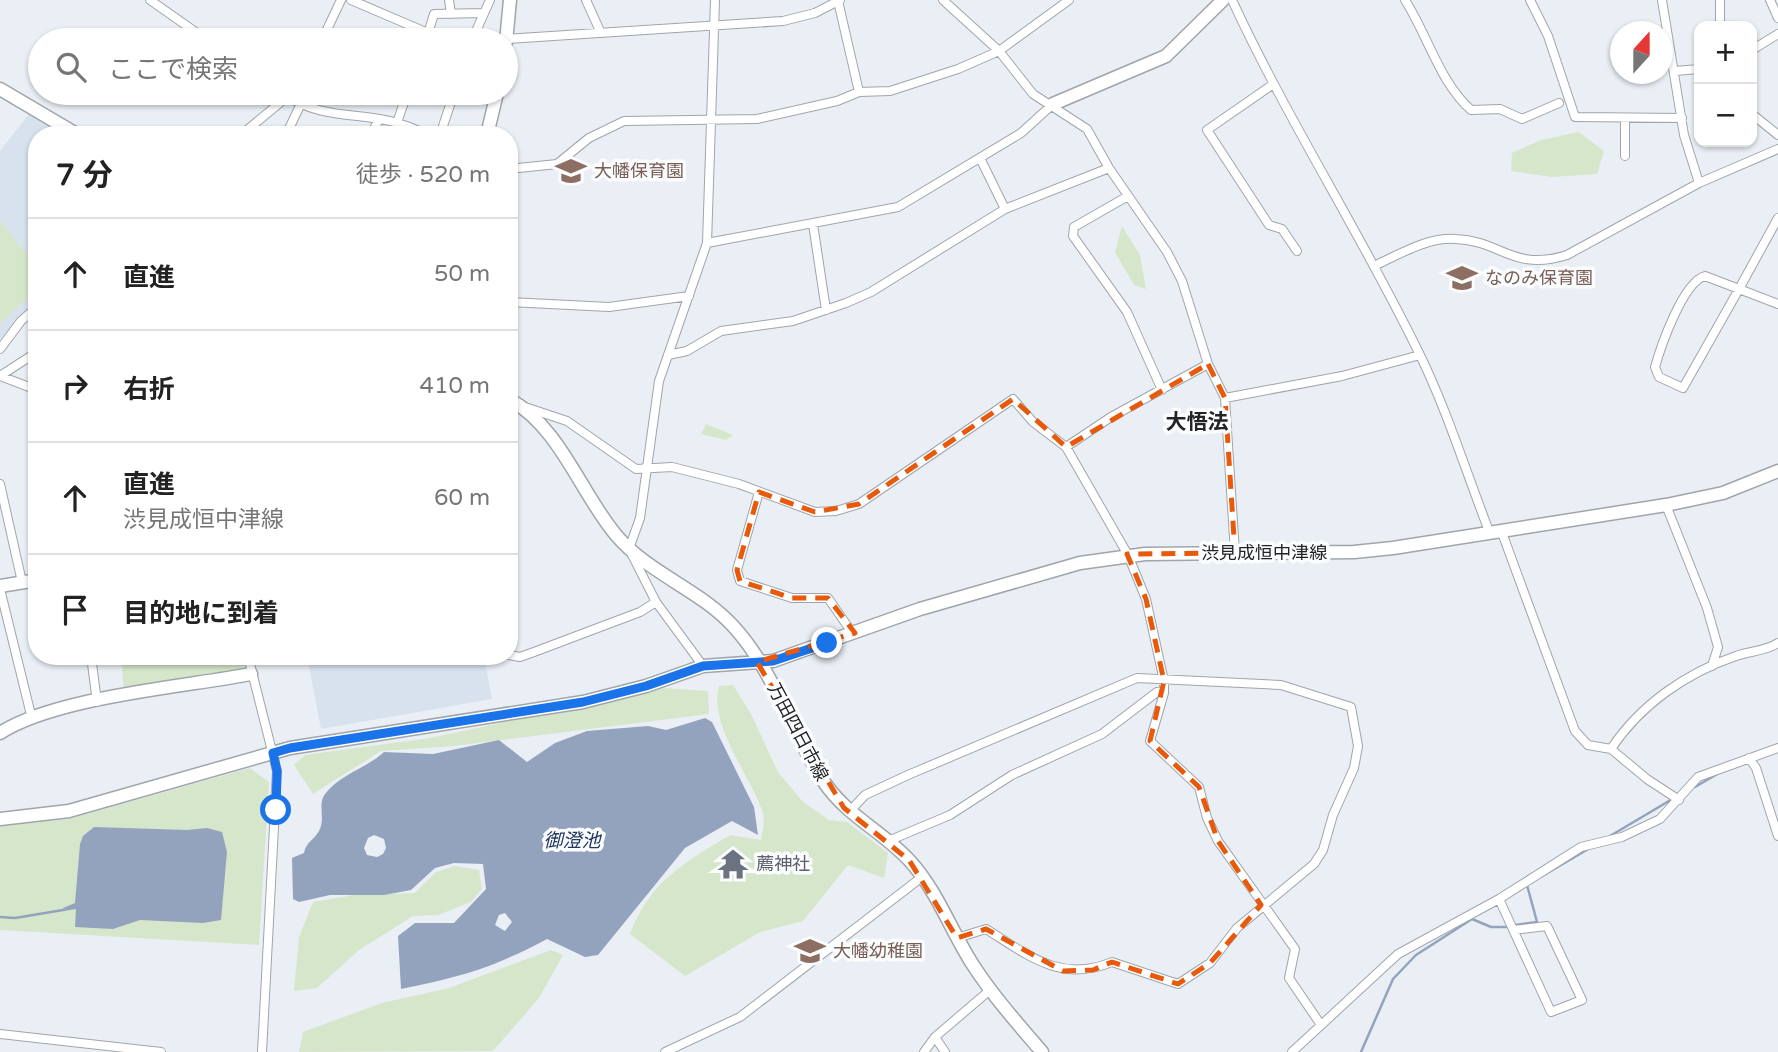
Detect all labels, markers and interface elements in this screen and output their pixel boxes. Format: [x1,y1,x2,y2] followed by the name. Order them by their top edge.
[1610,21,1673,84] north arrow
[1694,21,1757,147] map controls
[1694,21,1757,84] button: +
[28,28,518,105] search box
[52,48,90,86] icon: search
[108,54,238,85] text: ここで検索
[1694,84,1757,147] button: −
[554,154,588,188] school or university icon: 大幡保育園
[56,157,113,194] text: 7 分
[594,160,684,182] place label: 大幡保育園
[356,161,490,189] text: 徒歩 · 520 m
[56,255,94,293] icon: ahead
[434,260,490,288] text: 50 m
[1445,261,1479,295] school or university icon: なのみ保育園
[123,262,175,293] text: 直進
[1485,267,1593,289] place label: なのみ保育園
[56,367,94,405] icon: right
[420,372,490,400] text: 410 m
[123,374,175,405] text: 右折
[1166,410,1229,435] district label: 大悟法
[123,469,175,500] text: 直進
[56,479,94,517] icon: ahead
[434,484,490,512] text: 60 m
[123,506,284,534] text: 渋見成恒中津線
[1201,542,1327,564] street label: 渋見成恒中津線
[56,591,94,629] icon: arrive
[123,598,279,629] text: 目的地に到着
[811,627,842,658] route end
[763,679,833,785] street label: 万田四日市線
[260,794,291,825] route start
[543,830,602,852] water label: 御澄池
[716,847,750,881] temple icon: 薦神社
[756,853,810,875] place label: 薦神社
[793,934,827,968] school or university icon: 大幡幼稚園
[833,940,923,962] place label: 大幡幼稚園

